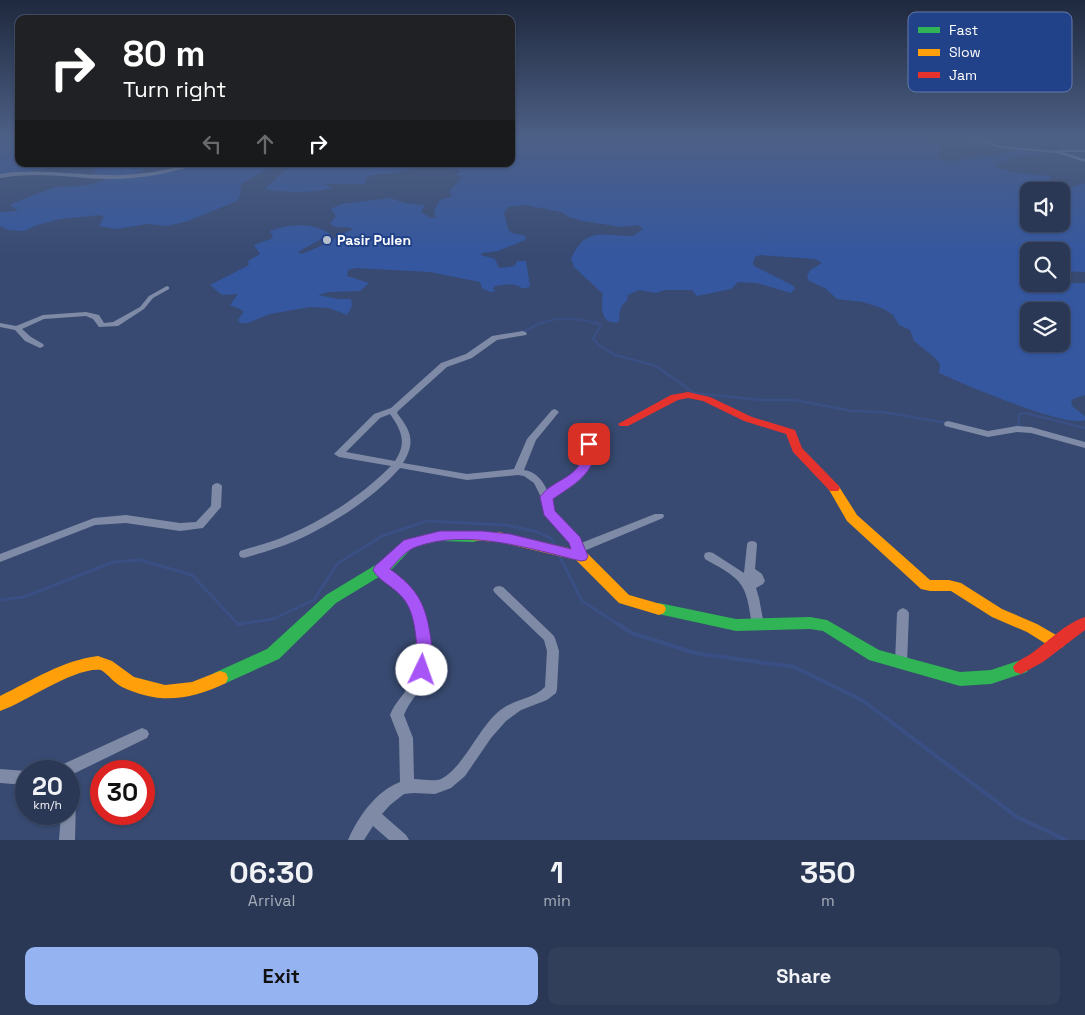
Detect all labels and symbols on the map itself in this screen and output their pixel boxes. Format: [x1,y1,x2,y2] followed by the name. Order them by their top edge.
[908,12,1072,92] legend
[949,21,978,39] text: Fast
[949,43,981,61] text: Slow
[949,66,977,84] text: Jam
[337,231,411,249] place label: Pasir Pulen
[321,234,333,246] marker: Pasir Pulen
[568,423,610,465] pin
[395,643,447,695] position arrow
[90,760,155,825] speed limit sign: 30

